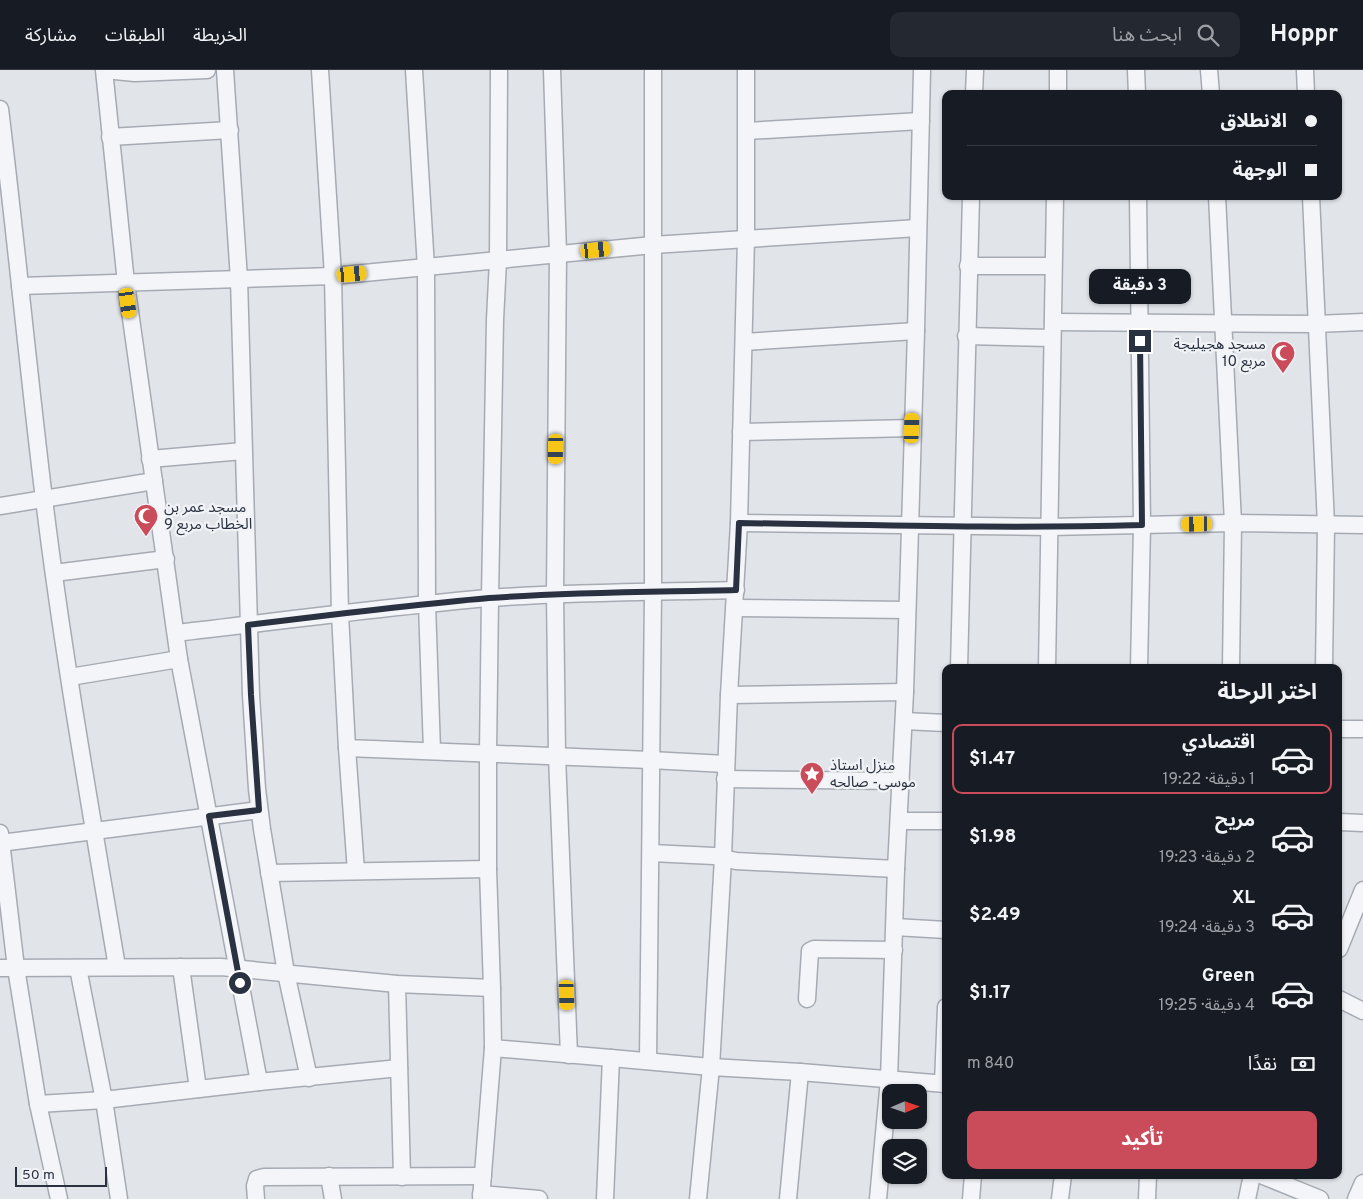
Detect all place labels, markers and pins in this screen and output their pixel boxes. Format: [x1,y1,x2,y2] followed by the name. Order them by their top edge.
[1174,336,1266,373] place label: مسجد هجيليجة مربع 10
[1270,340,1296,374] mosque icon: مسجد هجيليجة مربع 10
[164,499,252,536] place label: مسجد عمر بن الخطاب مربع 9
[133,503,159,537] mosque icon: مسجد عمر بن الخطاب مربع 9
[830,757,916,793] place label: منزل استاذ موسى- صالحه
[799,761,825,795] place icon: منزل استاذ موسى- صالحه

